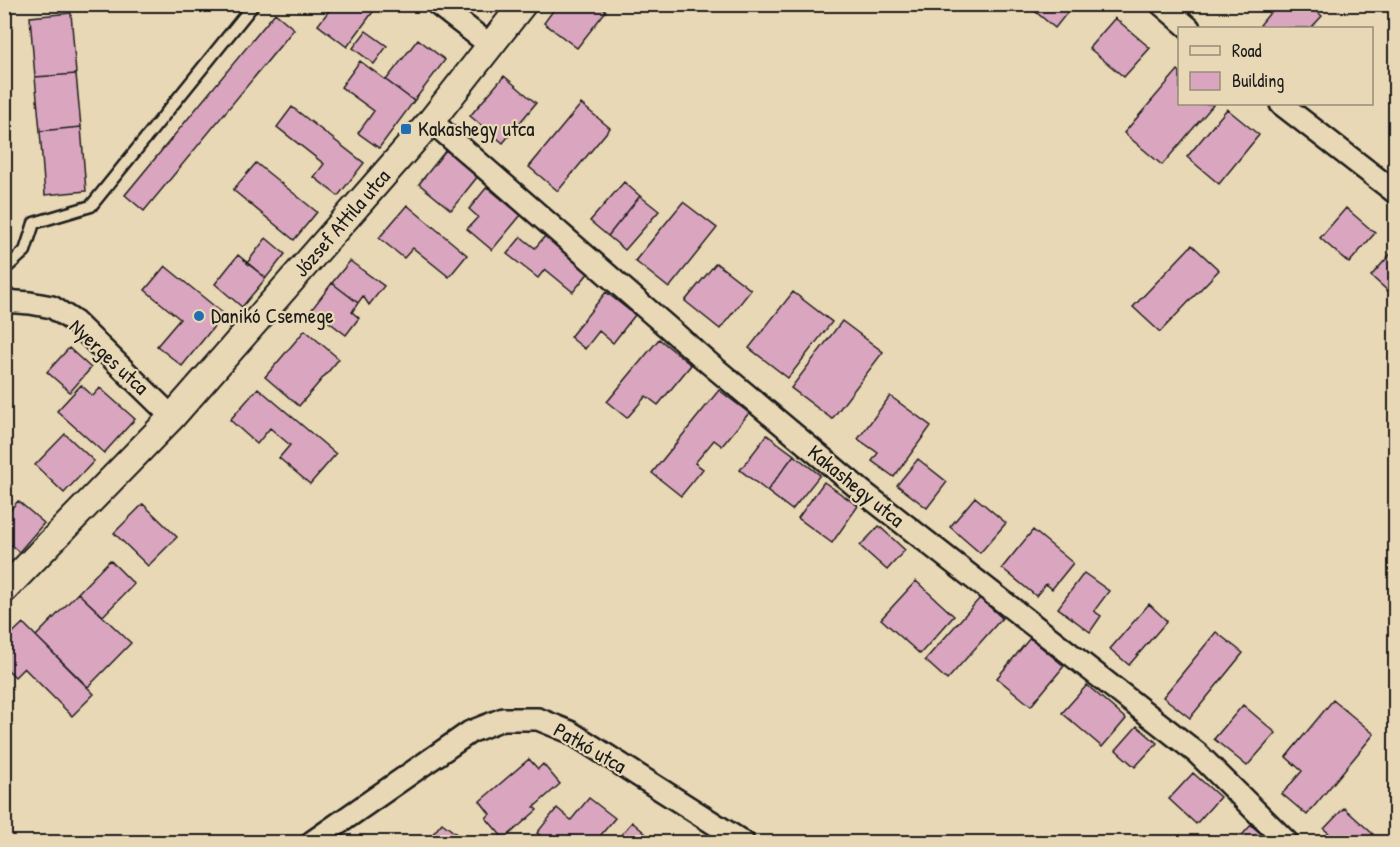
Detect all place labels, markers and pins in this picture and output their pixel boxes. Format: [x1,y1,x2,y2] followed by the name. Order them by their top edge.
[418,114,535,143] place label: Kakashegy utca
[399,122,413,136] marker: Kakashegy utca
[211,301,334,330] place label: Danikó Csemege
[192,309,206,323] marker: Danikó Csemege

